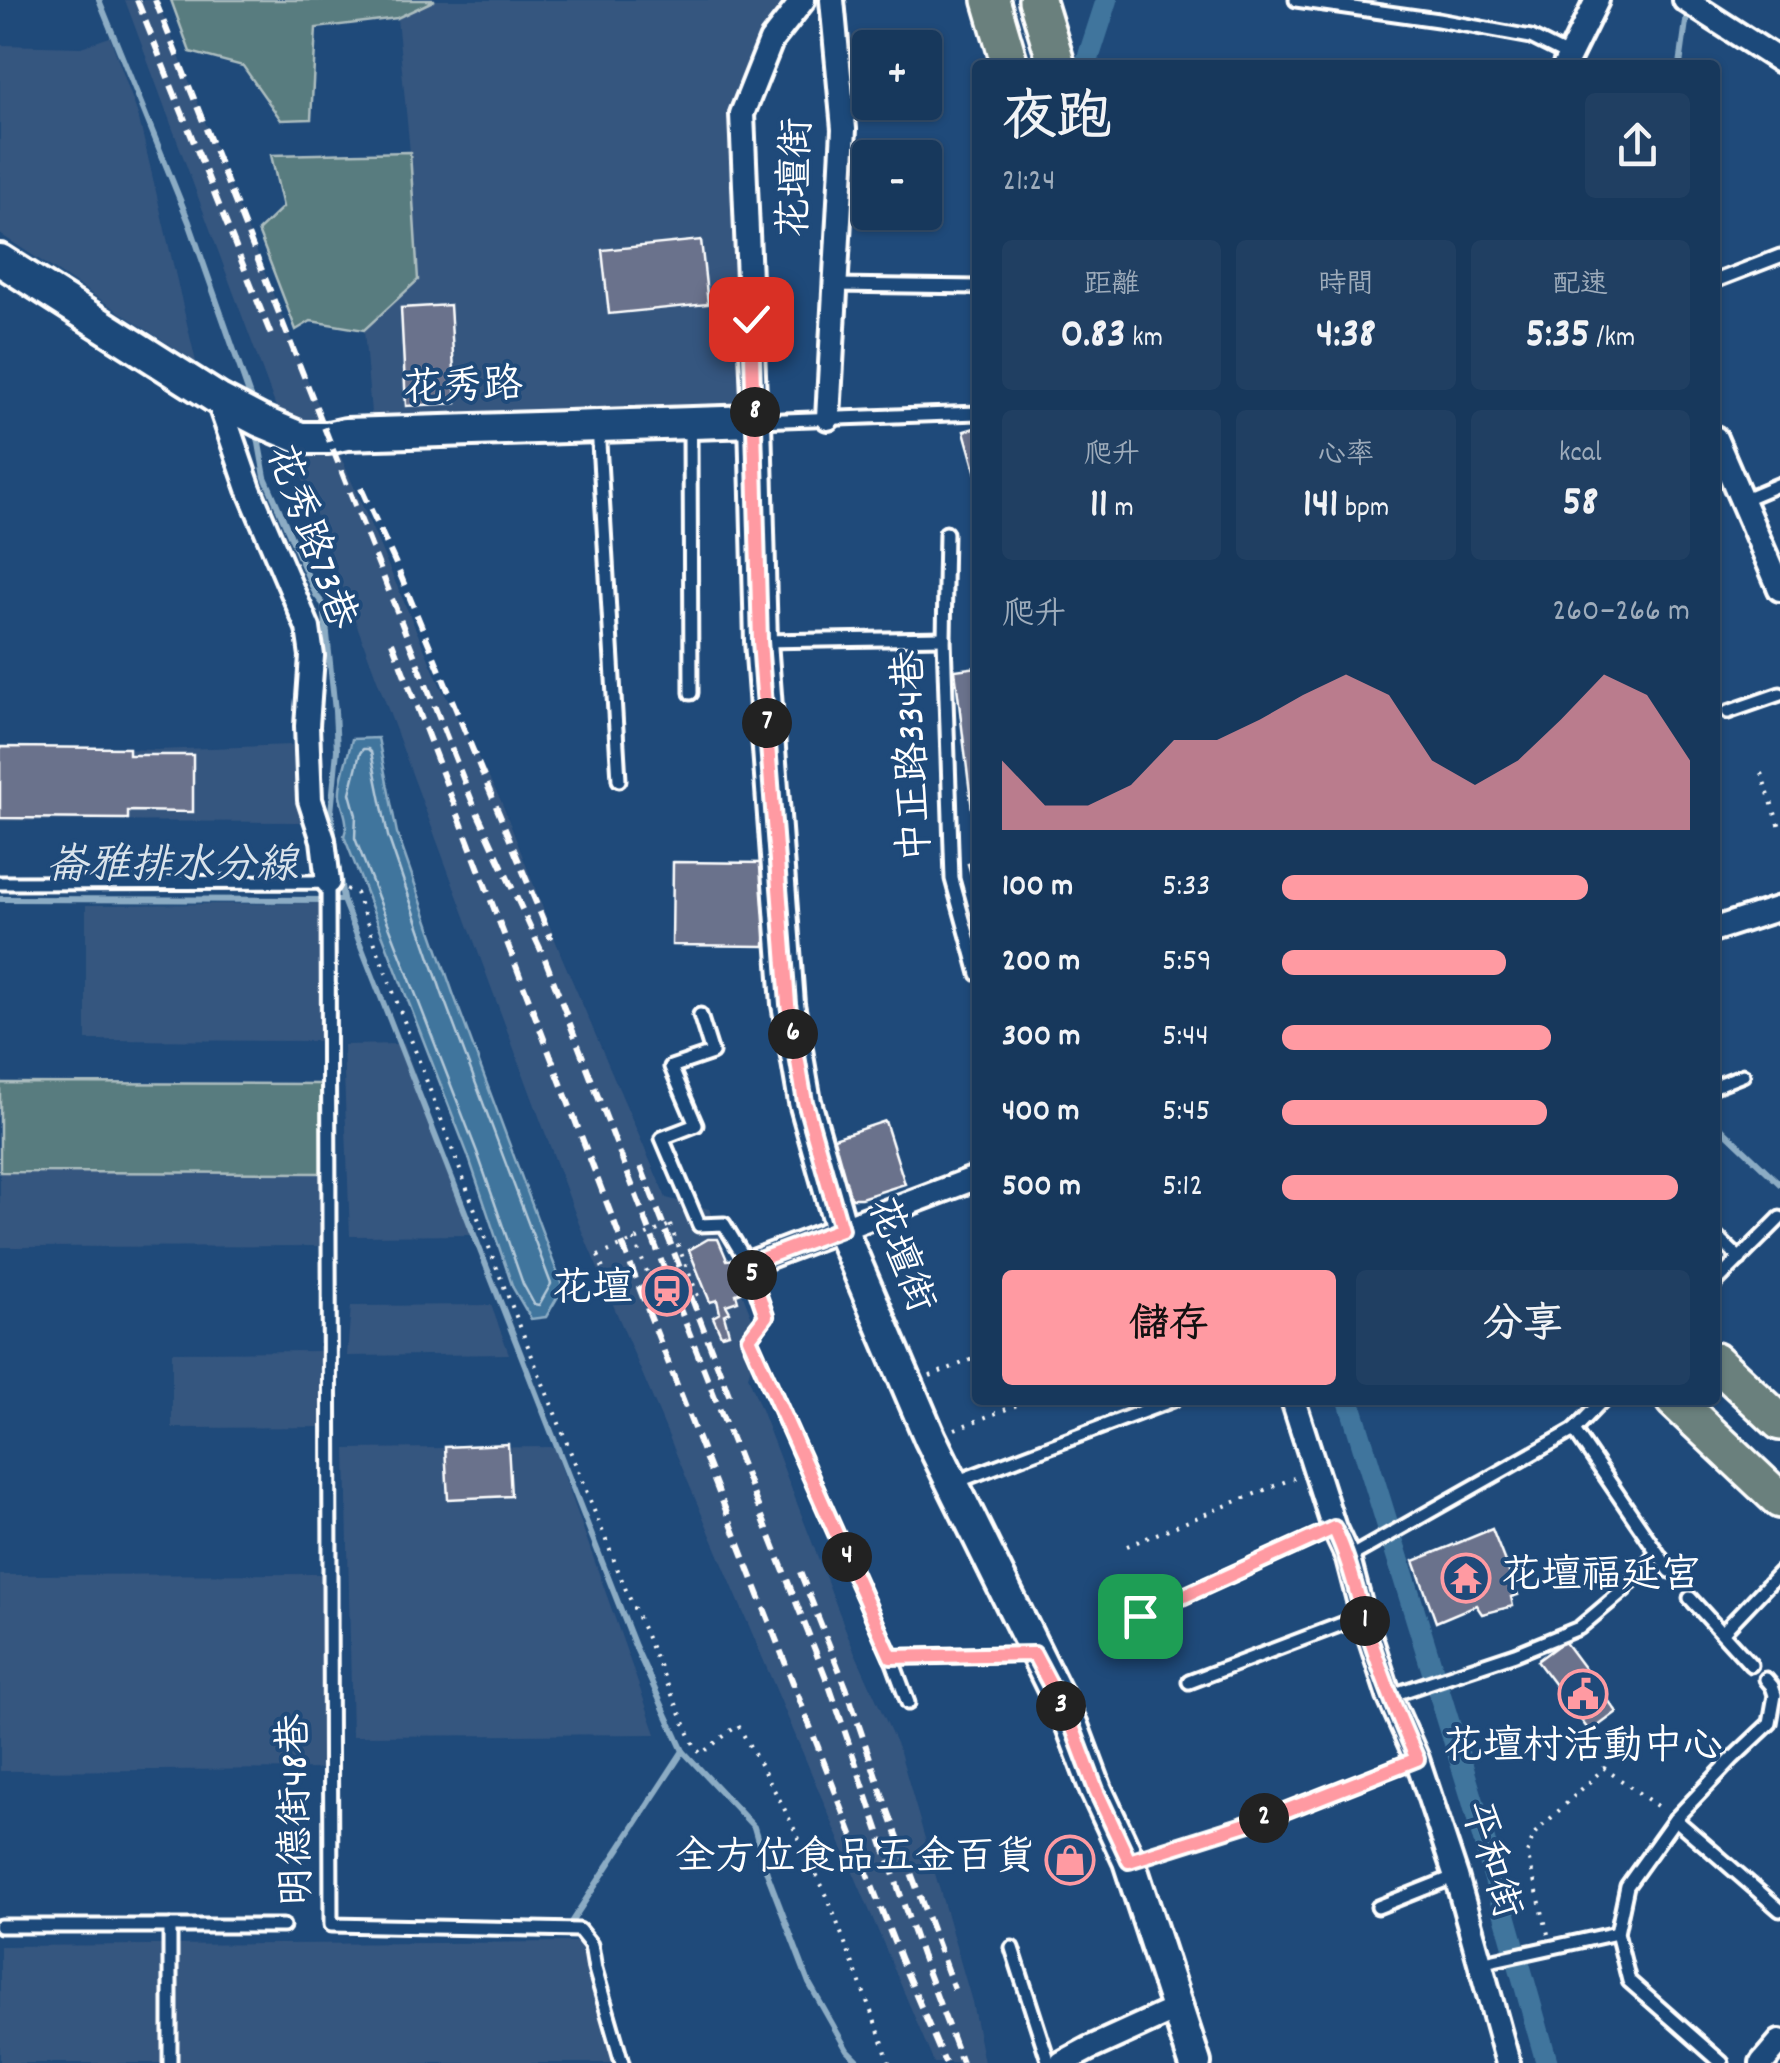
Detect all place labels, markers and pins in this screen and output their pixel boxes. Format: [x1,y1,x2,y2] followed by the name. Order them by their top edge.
[709,277,794,362] pin
[730,387,780,437] pin: 8
[742,698,792,748] pin: 7
[768,1009,818,1059] pin: 6
[727,1250,777,1300] pin: 5
[552,1263,632,1320] place label: 花壇
[641,1265,693,1317] station icon: 花壇
[822,1532,872,1582] pin: 4
[1501,1550,1701,1607] place label: 花壇福延宮
[1440,1552,1492,1604] temple icon: 花壇福延宮
[1098,1574,1183,1659] pin
[1340,1596,1390,1646] pin: 1
[1557,1668,1609,1720] public building icon: 花壇村活動中心
[1036,1681,1086,1731] pin: 3
[1443,1721,1723,1778] place label: 花壇村活動中心
[1239,1793,1289,1843] pin: 2
[675,1832,1035,1889] place label: 全方位食品五金百貨
[1044,1834,1096,1886] shop icon: 全方位食品五金百貨

